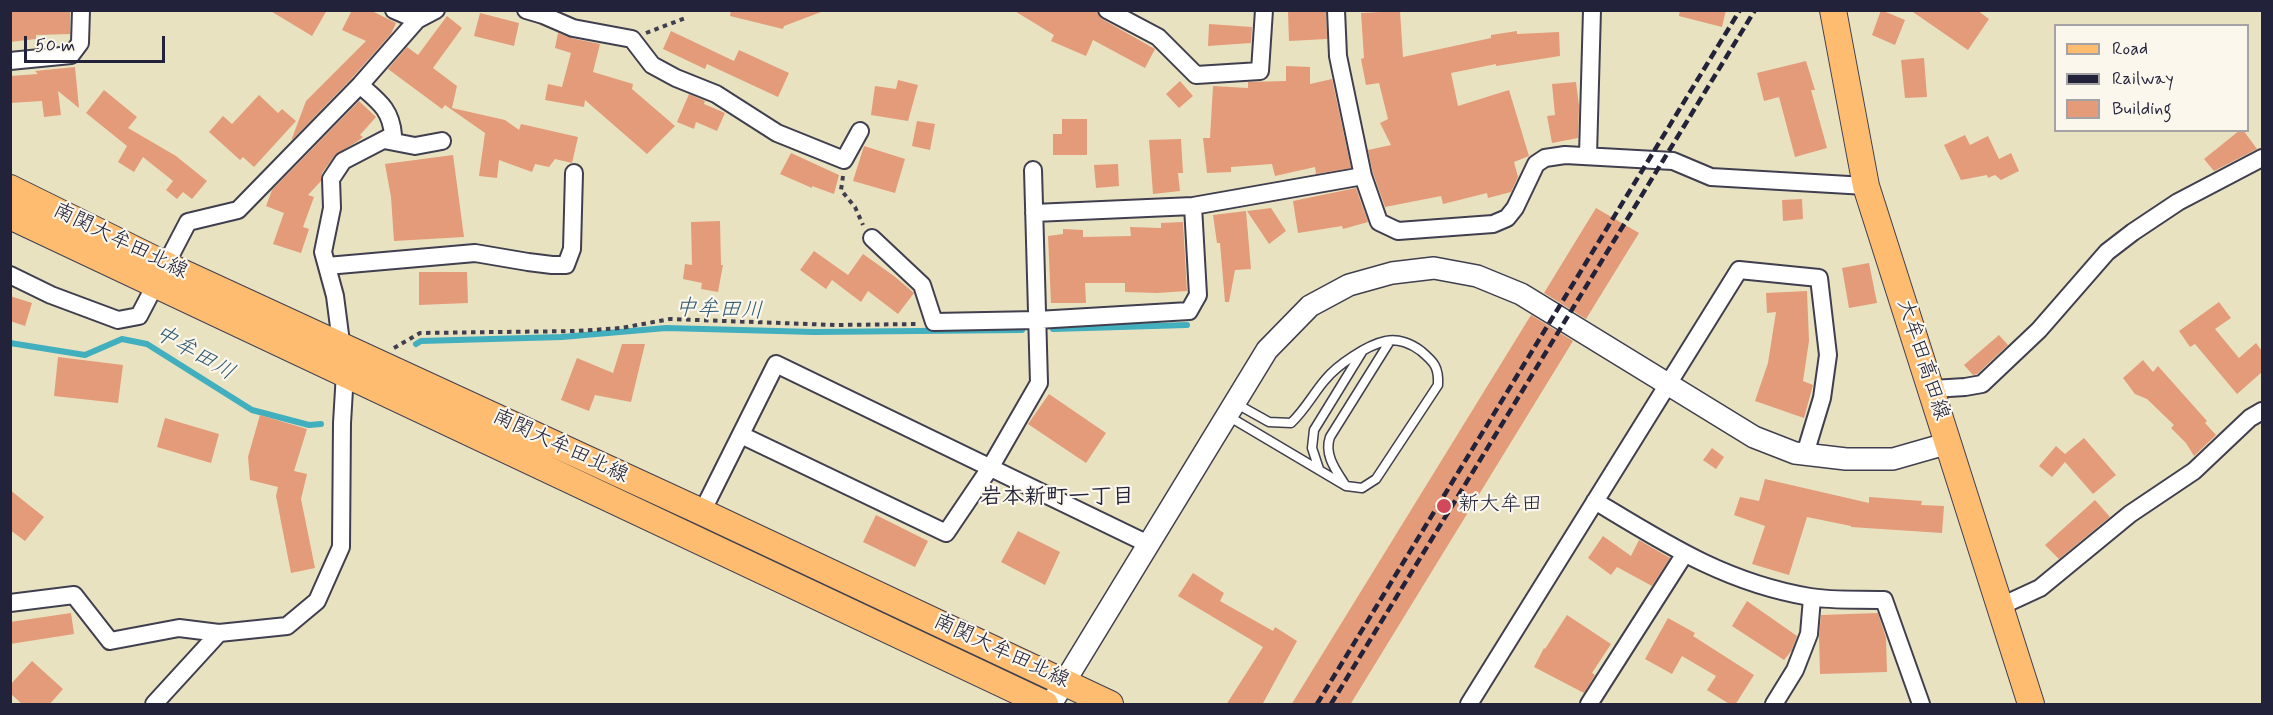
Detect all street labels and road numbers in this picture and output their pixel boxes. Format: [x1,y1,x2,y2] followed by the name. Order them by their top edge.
[48,198,192,286] street label: 南関大牟田北線
[1891,296,1953,424] street label: 大牟田高田線
[488,405,632,489] street label: 南関大牟田北線
[929,610,1073,694] street label: 南関大牟田北線

